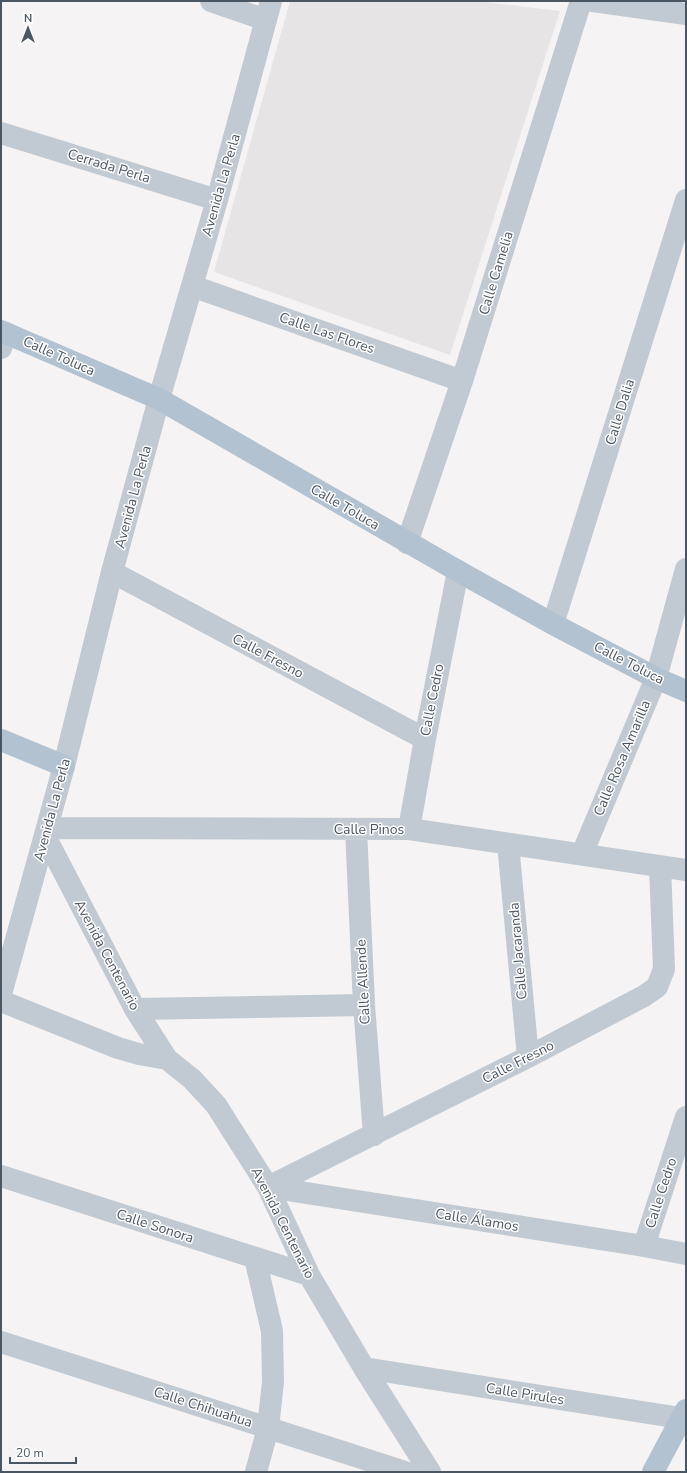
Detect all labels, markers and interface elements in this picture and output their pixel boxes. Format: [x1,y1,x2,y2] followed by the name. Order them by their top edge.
[8,8,48,48] north arrow
[24,11,32,26] text: N
[197,131,245,239] street label: Avenida La Perla
[65,144,153,188] street label: Cerrada Perla
[474,229,518,317] street label: Calle Camelia
[277,308,378,358] street label: Calle Las Flores
[20,332,98,380] street label: Calle Toluca
[601,376,639,448] street label: Calle Dalia
[110,443,156,551] street label: Avenida La Perla
[307,480,383,534] street label: Calle Toluca
[229,629,307,683] street label: Calle Fresno
[590,637,668,689] street label: Calle Toluca
[416,662,448,738] street label: Calle Cedro
[589,697,655,819] street label: Calle Rosa Amarilla
[29,756,75,864] street label: Avenida La Perla
[334,820,404,839] street label: Calle Pinos
[70,896,144,1014] street label: Avenida Centenario
[504,902,532,1000] street label: Calle Jacaranda
[351,939,375,1025] street label: Calle Allende
[479,1036,557,1088] street label: Calle Fresno
[641,1155,681,1231] street label: Calle Cedro
[247,1164,319,1282] street label: Avenida Centenario
[434,1204,520,1236] street label: Calle Álamos
[114,1205,196,1247] street label: Calle Sonora
[484,1378,566,1410] street label: Calle Pirules
[151,1382,255,1432] street label: Calle Chihuahua
[10,1439,76,1465] scale bar
[16,1445,44,1461] text: 20 m

